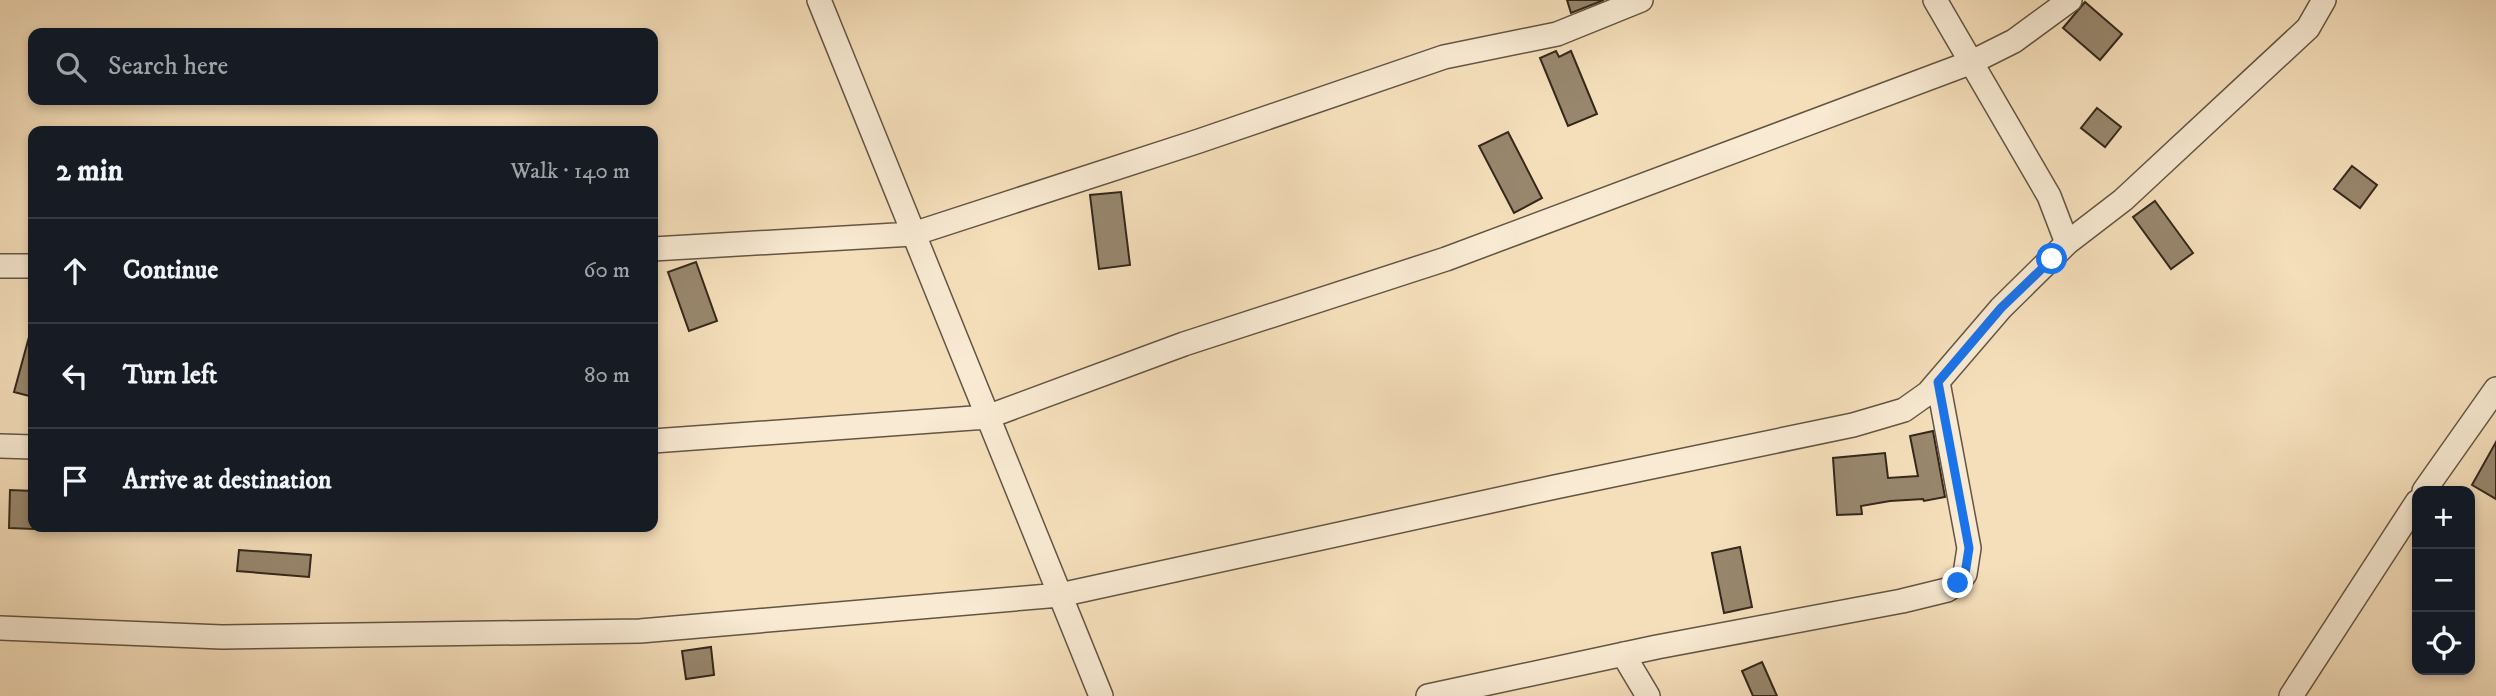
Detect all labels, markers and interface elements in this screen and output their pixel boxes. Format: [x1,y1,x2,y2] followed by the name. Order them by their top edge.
[28,28,658,105] search box
[52,48,90,86] icon: search
[108,50,228,83] text: Search here
[56,153,123,190] text: 2 min
[511,157,630,186] text: Walk · 140 m
[2036,243,2067,274] route start
[56,252,94,290] icon: ahead
[123,254,218,287] text: Continue
[583,256,630,285] text: 60 m
[56,357,94,395] icon: left
[123,359,217,392] text: Turn left
[584,361,630,390] text: 80 m
[56,462,94,500] icon: arrive
[123,464,332,497] text: Arrive at destination
[2412,486,2475,675] map controls
[2412,486,2475,549] button: +
[2412,549,2475,612] button: −
[1942,567,1973,598] route end
[2412,612,2475,675] button: locate

